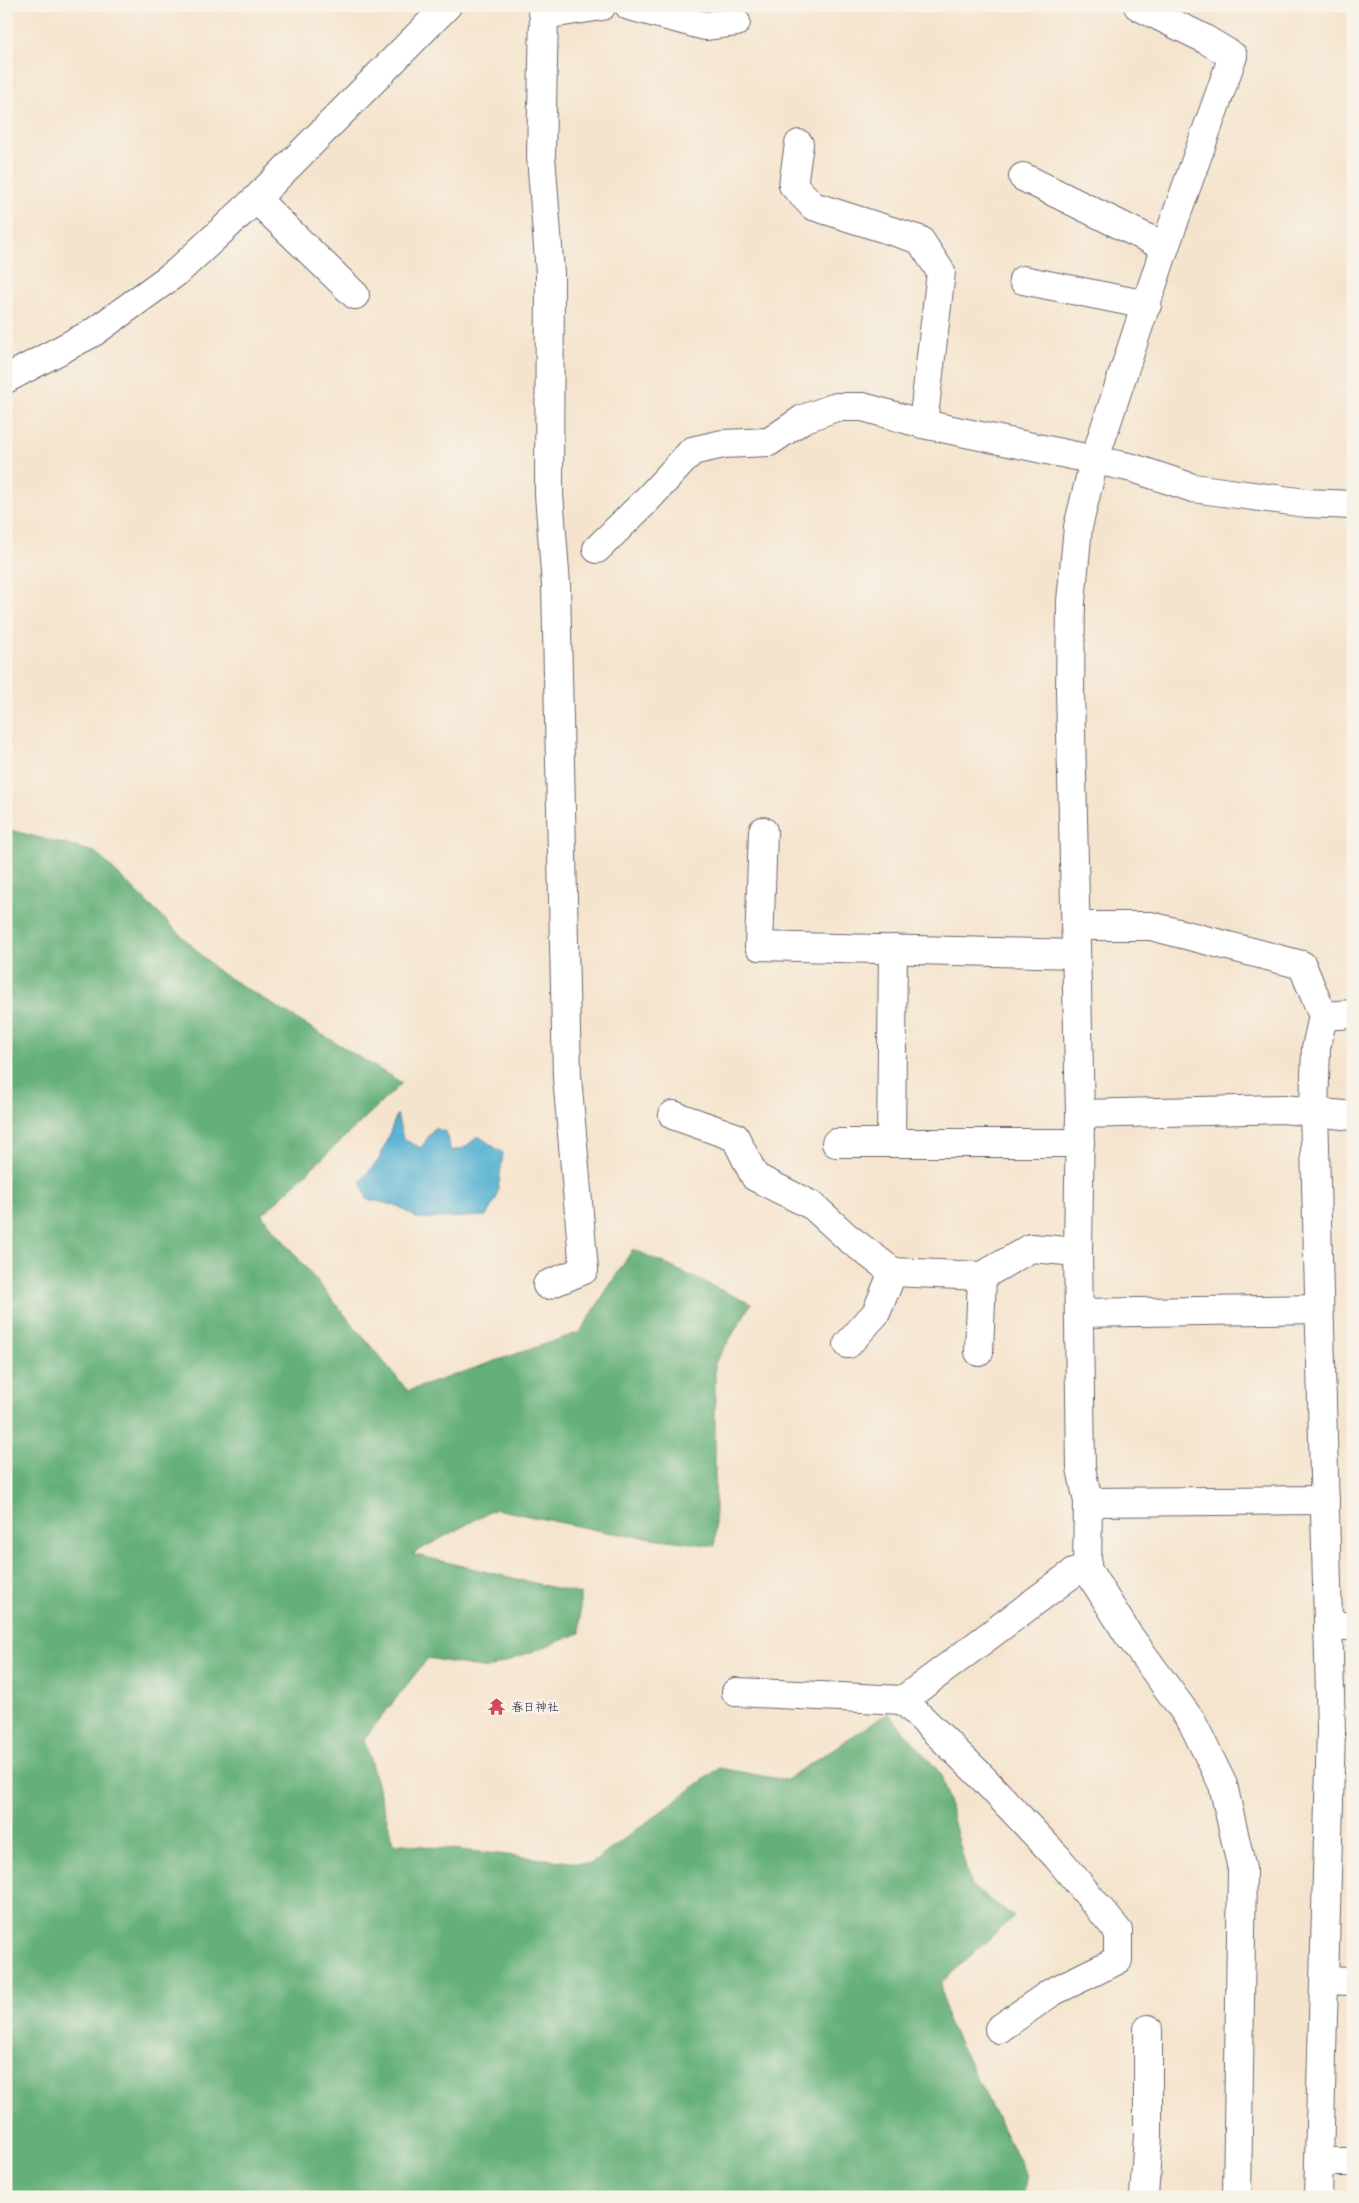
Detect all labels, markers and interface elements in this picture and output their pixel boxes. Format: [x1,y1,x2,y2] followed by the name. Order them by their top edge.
[487,1696,507,1716] temple icon: 春日神社
[511,1697,559,1715] place label: 春日神社

